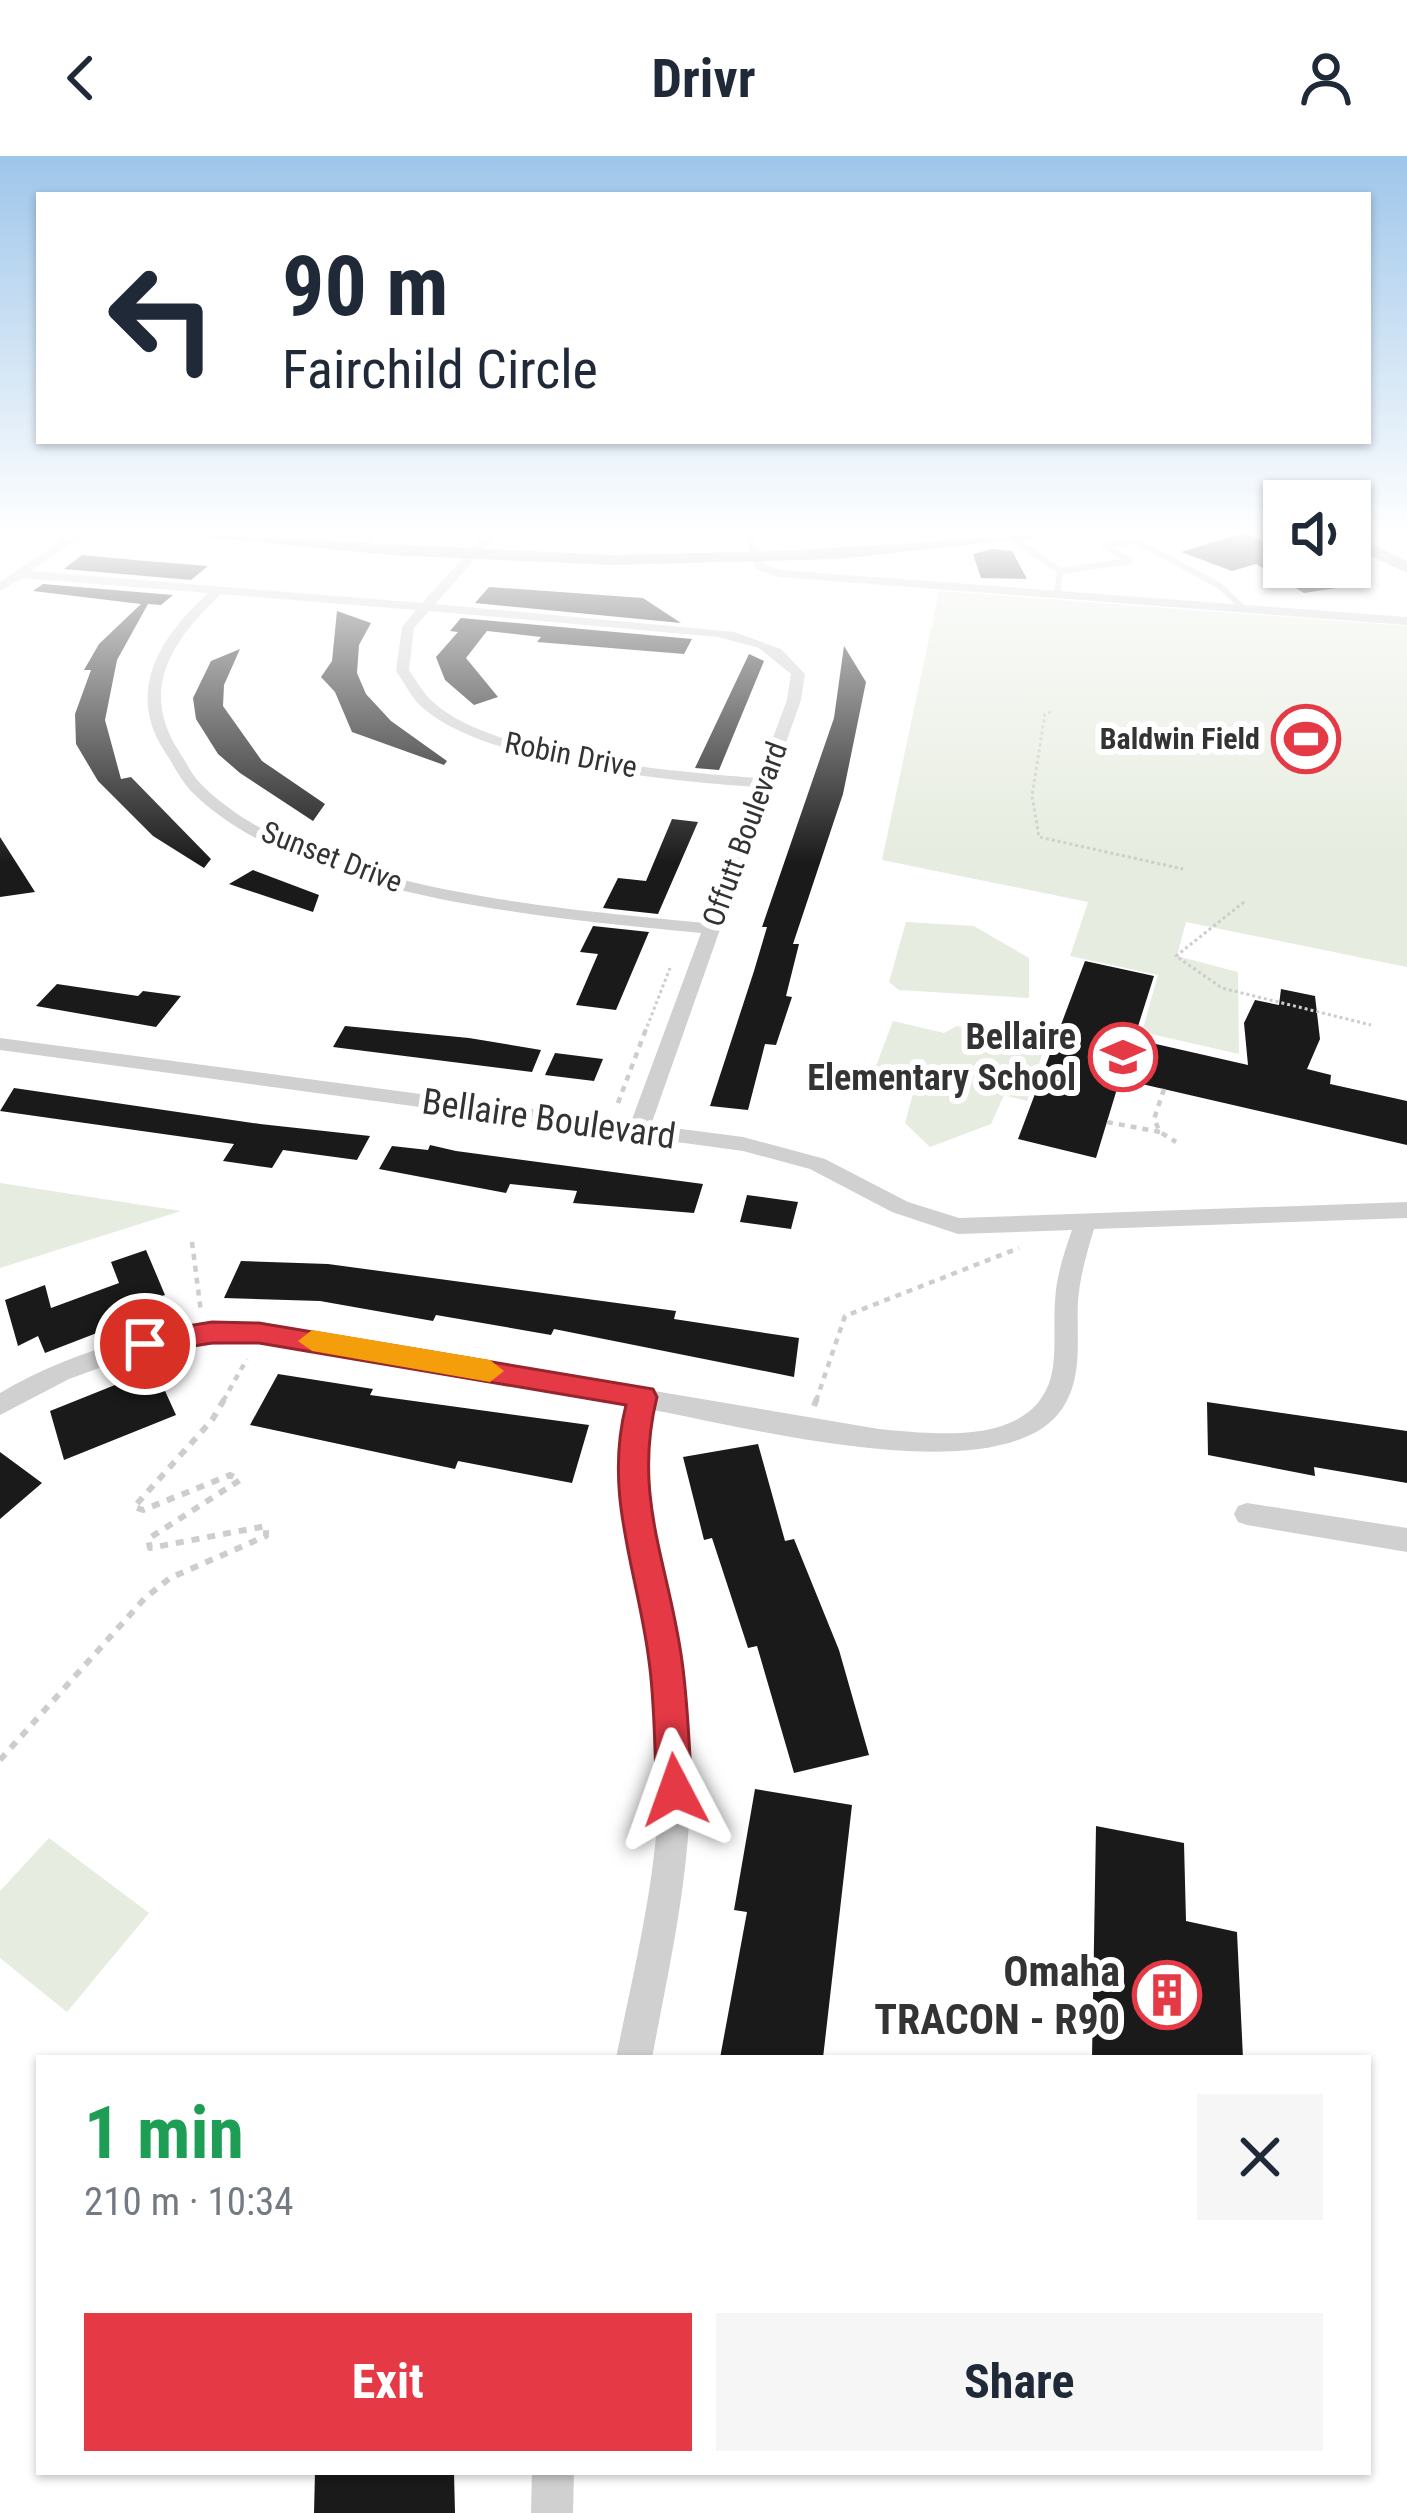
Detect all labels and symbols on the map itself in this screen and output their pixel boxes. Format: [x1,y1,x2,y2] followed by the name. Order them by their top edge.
[1271,704,1341,774] sports icon: Baldwin Field
[1100,721,1260,756] place label: Baldwin Field
[502,725,640,784] street label: Robin Drive
[695,737,794,931] street label: Offutt Boulevard
[257,814,408,899] street label: Sunset Drive
[807,1016,1076,1099] place label: Bellaire Elementary School
[1088,1022,1158,1092] school or university icon: Bellaire Elementary School
[420,1080,678,1158] street label: Bellaire Boulevard
[94,1293,196,1395] pin
[612,1727,738,1853] position arrow
[874,1947,1120,2044] place label: Omaha TRACON - R90
[1132,1960,1202,2030] building icon: Omaha TRACON - R90

